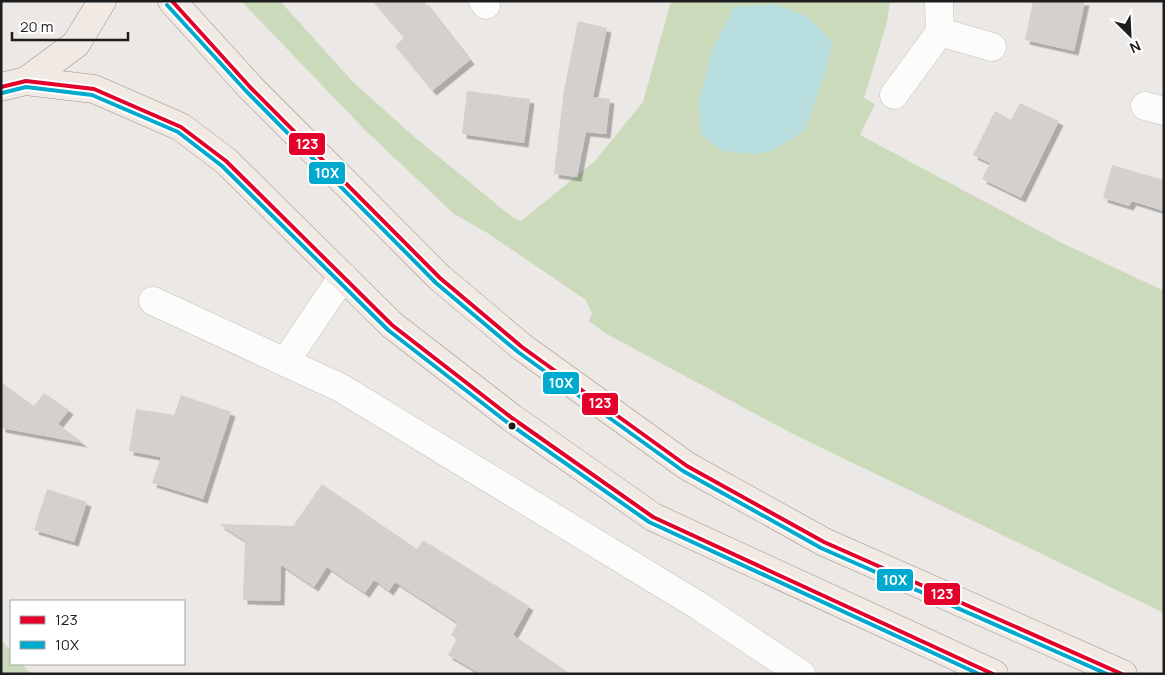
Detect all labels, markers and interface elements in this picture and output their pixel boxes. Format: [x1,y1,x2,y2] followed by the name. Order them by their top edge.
[12,10,129,42] scale bar
[1105,10,1155,60] north arrow
[20,16,53,37] text: 20 m
[1127,37,1144,58] text: N
[288,132,326,156] line badge: 123
[296,134,318,153] text: 123
[308,161,346,185] line badge: 10X
[315,163,340,182] text: 10X
[542,371,580,395] line badge: 10X
[549,373,574,392] text: 10X
[581,392,619,416] line badge: 123
[589,393,611,412] text: 123
[507,421,517,431] unlabelled marker
[876,568,914,592] line badge: 10X
[883,570,908,589] text: 10X
[923,582,961,606] line badge: 123
[931,584,953,603] text: 123
[10,600,185,665] legend
[55,609,78,630] text: 123
[55,634,79,655] text: 10X

